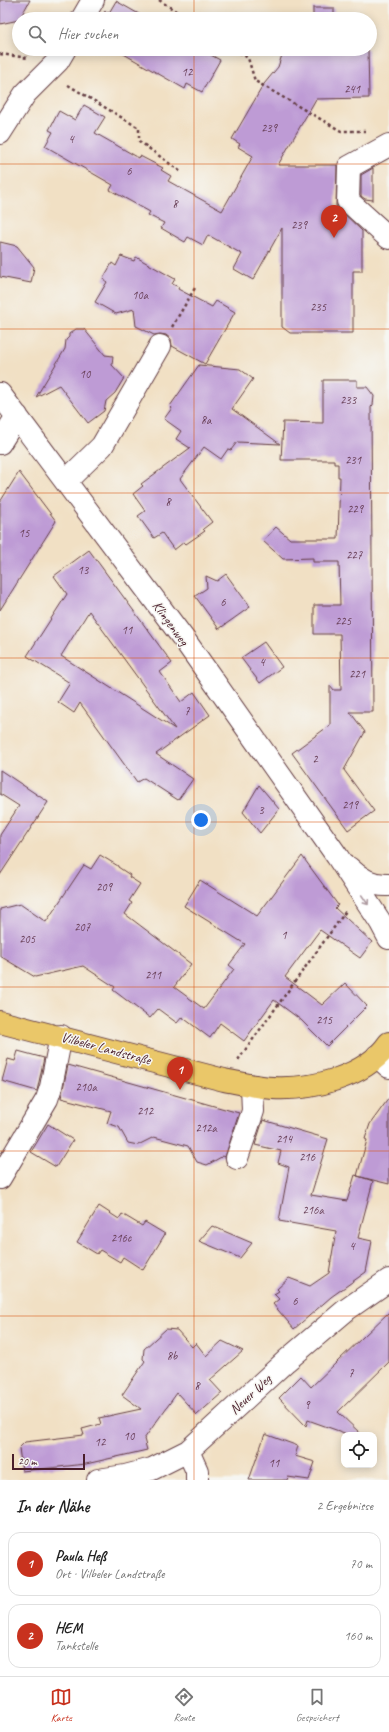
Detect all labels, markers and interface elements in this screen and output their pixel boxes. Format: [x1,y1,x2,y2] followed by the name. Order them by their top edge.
[12,12,377,56] search box
[26,23,48,45] icon: search
[58,25,118,44] text: Hier suchen
[182,64,194,80] house number: 12
[344,81,361,97] house number: 241
[261,120,279,136] house number: 239
[68,131,75,147] house number: 4
[126,163,132,179] house number: 6
[172,196,179,212] house number: 8
[321,205,347,238] pin: 2
[291,217,309,233] house number: 239
[132,287,149,303] house number: 10a
[310,299,327,315] house number: 235
[80,366,92,382] house number: 10
[340,392,358,408] house number: 233
[201,412,212,428] house number: 8a
[345,452,362,468] house number: 231
[165,494,172,510] house number: 8
[347,501,365,517] house number: 229
[19,525,30,541] house number: 15
[346,547,363,563] house number: 227
[78,562,90,578] house number: 13
[220,594,226,610] house number: 6
[149,598,193,650] street label: Klingenweg
[335,613,352,629] house number: 225
[122,622,133,638] house number: 11
[259,654,266,670] house number: 4
[349,666,366,682] house number: 221
[184,703,190,719] house number: 7
[312,751,319,767] house number: 2
[342,797,360,813] house number: 219
[258,802,265,818] house number: 3
[191,810,211,830] your location
[96,879,114,895] house number: 209
[362,894,370,906] one-way arrow
[74,919,91,935] house number: 207
[281,927,287,943] house number: 1
[19,931,36,947] house number: 205
[145,967,162,983] house number: 211
[316,1012,333,1028] house number: 215
[59,1028,154,1069] street label: Vilbeler Landstraße
[167,1057,193,1090] pin: 1
[75,1079,97,1095] house number: 210a
[137,1103,155,1119] house number: 212
[195,1120,217,1136] house number: 212a
[276,1131,294,1147] house number: 214
[299,1149,316,1165] house number: 216
[302,1202,324,1218] house number: 216a
[111,1230,132,1246] house number: 216c
[349,1238,356,1254] house number: 4
[292,1293,298,1309] house number: 6
[167,1348,178,1364] house number: 8b
[348,1365,354,1381] house number: 7
[226,1370,275,1418] street label: Neuer Weg
[194,1378,201,1394] house number: 8
[304,1397,311,1413] house number: 9
[124,1428,136,1444] house number: 10
[341,1432,377,1468] map controls
[341,1432,377,1468] button: locate
[95,1434,107,1450] house number: 12
[12,1452,85,1471] scale bar
[18,1454,37,1468] text: 20 m
[269,1455,280,1471] house number: 11
[16,1496,89,1517] text: In der Nähe
[317,1498,373,1514] text: 2 Ergebnisse
[55,1547,106,1566] text: Paula Heß
[27,1556,33,1572] text: 1
[350,1556,372,1572] text: 70 m
[55,1566,165,1582] text: Ort · Vilbeler Landstraße
[55,1619,83,1638] text: HEM
[27,1628,33,1644] text: 2
[344,1628,372,1644] text: 160 m
[55,1638,98,1654] text: Tankstelle
[50,1686,72,1724] tab: Karte
[173,1686,195,1724] tab: Route
[296,1686,339,1724] tab: Gespeichert

